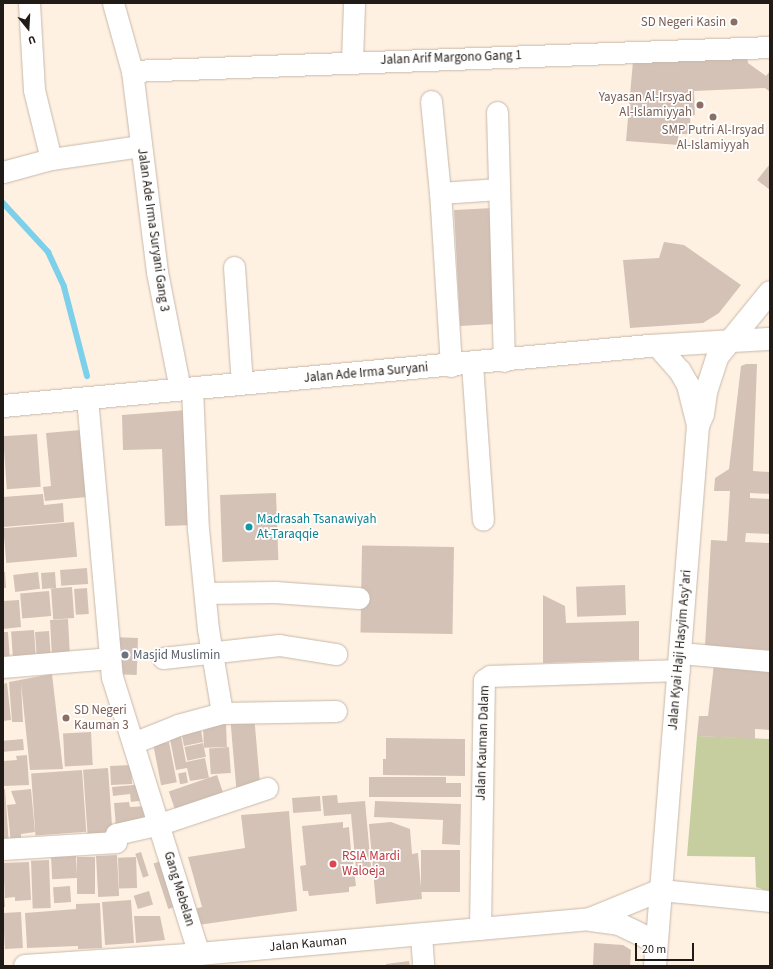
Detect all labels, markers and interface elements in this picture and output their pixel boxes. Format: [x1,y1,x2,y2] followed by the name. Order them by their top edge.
[8,8,48,48] north arrow
[641,14,726,30] place label: SD Negeri Kasin
[729,17,739,27] marker: SD Negeri Kasin
[26,32,38,48] text: U
[380,48,522,68] street label: Jalan Arif Margono Gang 1
[599,90,692,121] place label: Yayasan Al-Irsyad Al-Islamiyyah
[695,100,705,110] marker: Yayasan Al-Irsyad Al-Islamiyyah
[708,112,718,122] marker: SMP Putri Al-Irsyad Al-Islamiyyah
[662,123,764,154] place label: SMP Putri Al-Irsyad Al-Islamiyyah
[134,147,172,313] street label: Jalan Ade Irma Suryani Gang 3
[303,360,429,386] street label: Jalan Ade Irma Suryani
[257,512,376,543] place label: Madrasah Tsanawiyah At-Taraqqie
[244,522,254,532] marker: Madrasah Tsanawiyah At-Taraqqie
[665,569,695,731] street label: Jalan Kyai Haji Hasyim Asy'ari
[133,647,220,663] place label: Masjid Muslimin
[120,650,130,660] marker: Masjid Muslimin
[473,685,493,801] street label: Jalan Kauman Dalam
[74,703,129,734] place label: SD Negeri Kauman 3
[61,713,71,723] marker: SD Negeri Kauman 3
[342,849,400,880] place label: RSIA Mardi Waloeja
[160,850,198,928] street label: Gang Mebelan
[327,858,339,870] marker: RSIA Mardi Waloeja
[268,933,348,955] street label: Jalan Kauman
[637,935,696,961] scale bar
[642,941,666,958] text: 20 m

